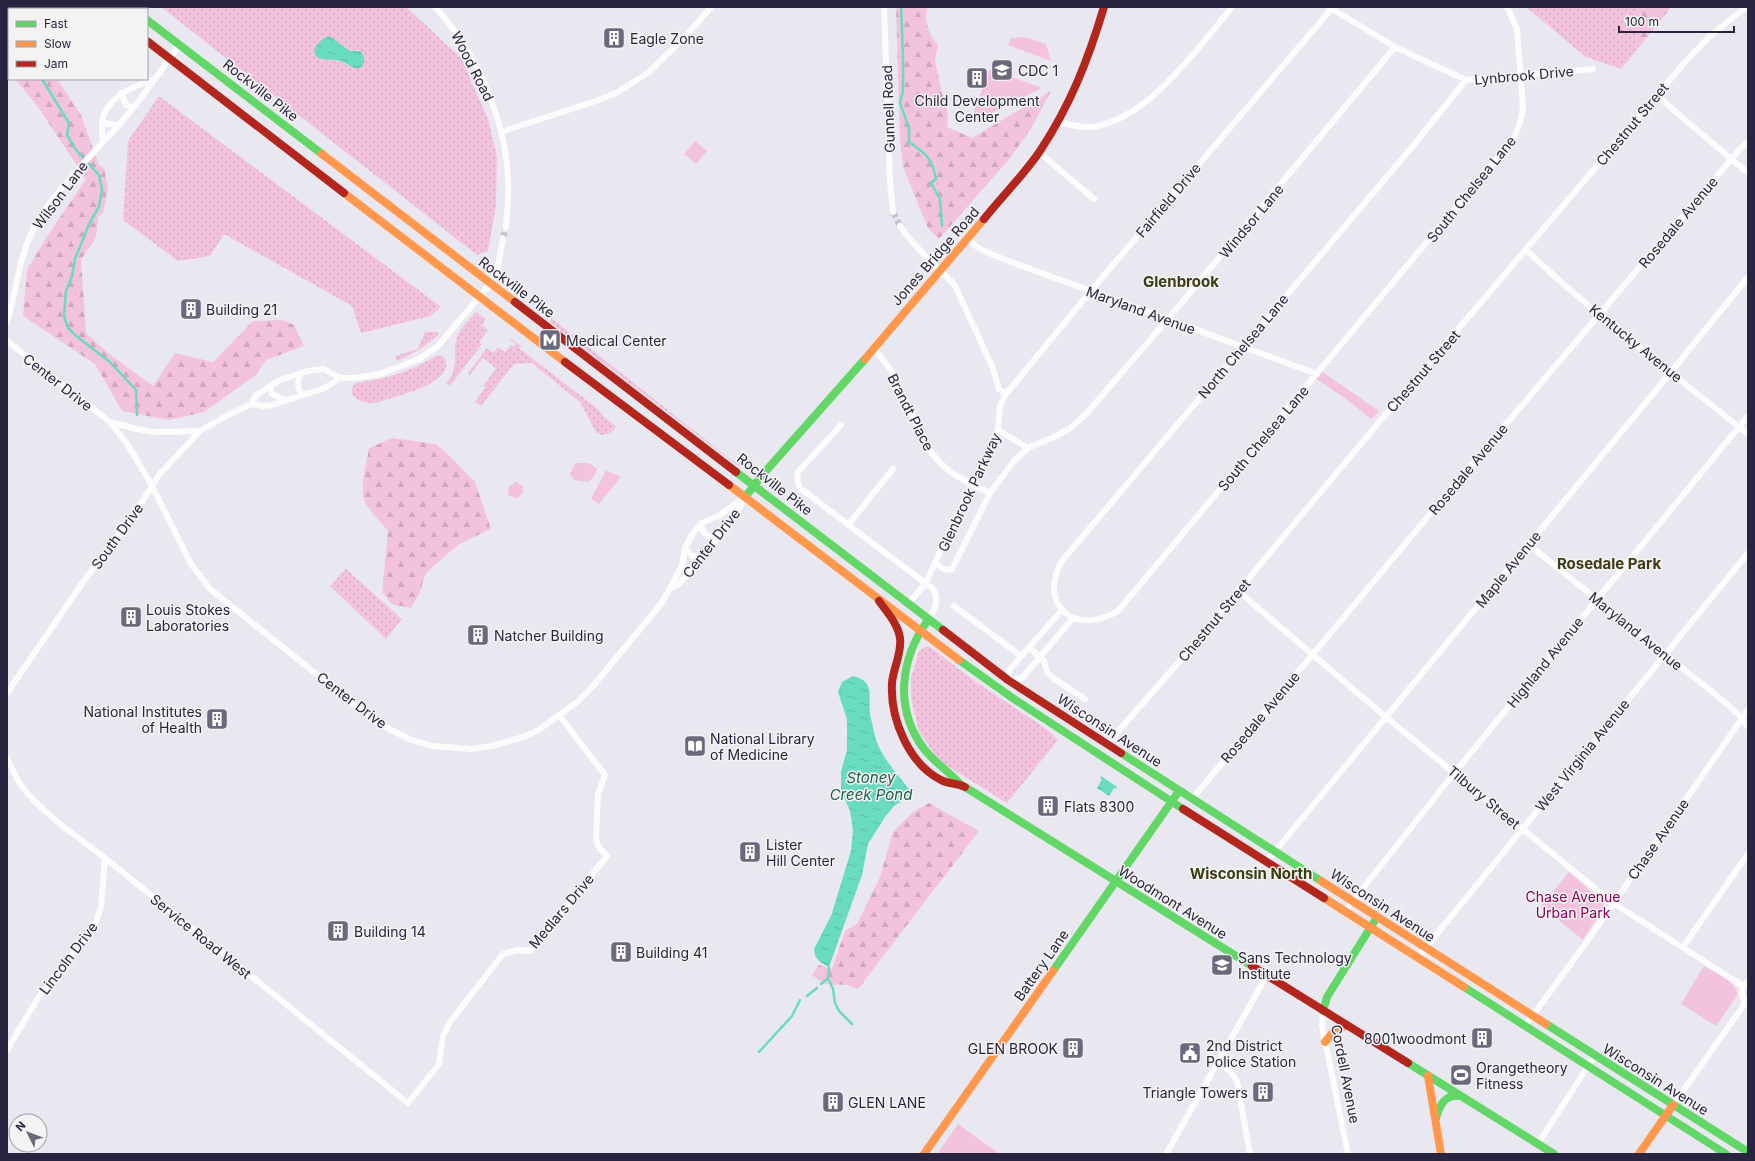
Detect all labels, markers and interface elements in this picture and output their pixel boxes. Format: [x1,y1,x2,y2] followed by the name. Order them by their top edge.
[8,8,148,80] legend
[1619,8,1734,34] scale bar
[1625,14,1659,29] text: 100 m
[44,16,68,31] text: Fast
[601,25,627,51] building icon: Eagle Zone
[448,28,498,104] street label: Wood Road
[630,30,704,47] place label: Eagle Zone
[44,36,72,51] text: Slow
[220,55,302,125] street label: Rockville Pike
[44,56,68,71] text: Jam
[989,57,1015,83] school or university icon: CDC 1
[1018,62,1058,79] place label: CDC 1
[1474,62,1574,88] street label: Lynbrook Drive
[878,65,898,153] street label: Gunnell Road
[964,65,990,91] building icon: Child Development Center
[1592,79,1672,169] street label: Chestnut Street
[914,92,1040,125] place label: Child Development Center
[1423,132,1519,246] street label: South Chelsea Lane
[29,158,91,232] street label: Wilson Lane
[1132,159,1204,241] street label: Fairfield Drive
[1635,173,1721,271] street label: Rosedale Avenue
[1215,181,1287,261] street label: Windsor Lane
[888,203,982,309] street label: Jones Bridge Road
[476,253,558,321] street label: Rockville Pike
[1143,272,1219,291] district label: Glenbrook
[1084,282,1198,338] street label: Maryland Avenue
[1194,290,1292,402] street label: North Chelsea Lane
[178,296,204,322] building icon: Building 21
[1586,300,1686,386] street label: Kentucky Avenue
[206,301,277,318] place label: Building 21
[1383,326,1464,416] street label: Chestnut Street
[537,327,563,353] metro station icon: Medical Center
[566,332,667,349] place label: Medical Center
[20,350,96,414] street label: Center Drive
[884,371,938,453] street label: Brandt Place
[1214,382,1312,494] street label: South Chelsea Lane
[1425,420,1511,518] street label: Rosedale Avenue
[934,430,1004,554] street label: Glenbrook Parkway
[734,449,816,519] street label: Rockville Pike
[87,500,147,572] street label: South Drive
[679,505,743,581] street label: Center Drive
[1472,527,1544,611] street label: Maple Avenue
[1557,554,1661,573] district label: Rosedale Park
[1174,575,1254,665] street label: Chestnut Street
[1586,588,1686,674] street label: Maryland Avenue
[146,601,230,634] place label: Louis Stokes Laboratories
[118,604,144,630] building icon: Louis Stokes Laboratories
[1503,613,1587,711] street label: Highland Avenue
[465,622,491,648] building icon: Natcher Building
[494,627,604,644] place label: Natcher Building
[314,668,390,732] street label: Center Drive
[1217,668,1303,766] street label: Rosedale Avenue
[1054,690,1166,770] street label: Wisconsin Avenue
[1531,695,1633,815] street label: West Virginia Avenue
[84,703,202,736] place label: National Institutes of Health
[204,706,230,732] building icon: National Institutes of Health
[710,730,815,763] place label: National Library of Medicine
[682,733,708,759] library icon: National Library of Medicine
[1444,762,1524,833] street label: Tilbury Street
[830,768,913,804] water label: Stoney Creek Pond
[1035,793,1061,819] building icon: Flats 8300
[1624,795,1692,883] street label: Chase Avenue
[1064,798,1134,815] place label: Flats 8300
[766,836,835,869] place label: Lister Hill Center
[737,839,763,865] building icon: Lister Hill Center
[1115,862,1231,942] street label: Woodmont Avenue
[1190,864,1312,883] district label: Wisconsin North
[1327,865,1439,945] street label: Wisconsin Avenue
[525,870,597,952] street label: Medlars Drive
[1525,888,1621,921] park label: Chase Avenue Urban Park
[147,890,255,982] street label: Service Road West
[35,918,101,998] street label: Lincoln Drive
[325,918,351,944] building icon: Building 14
[354,923,426,940] place label: Building 14
[1010,926,1072,1004] street label: Battery Lane
[608,939,634,965] building icon: Building 41
[636,944,707,961] place label: Building 41
[1238,949,1352,982] place label: Sans Technology Institute
[1209,952,1235,978] school or university icon: Sans Technology Institute
[1328,1023,1364,1125] street label: Cordell Avenue
[1469,1025,1495,1051] building icon: 8001woodmont
[1364,1030,1466,1047] place label: 8001woodmont
[1060,1035,1086,1061] building icon: GLEN BROOK
[1206,1037,1296,1070] place label: 2nd District Police Station
[968,1040,1059,1057] place label: GLEN BROOK
[1177,1040,1203,1066] public building icon: 2nd District Police Station
[1600,1040,1712,1118] street label: Wisconsin Avenue
[1476,1059,1568,1092] place label: Orangetheory Fitness
[1448,1062,1474,1088] sports icon: Orangetheory Fitness
[1250,1079,1276,1105] building icon: Triangle Towers
[1143,1084,1248,1101] place label: Triangle Towers
[820,1089,846,1115] building icon: GLEN LANE
[848,1094,926,1111] place label: GLEN LANE
[8,1113,48,1153] north arrow
[13,1119,29,1134] text: N

